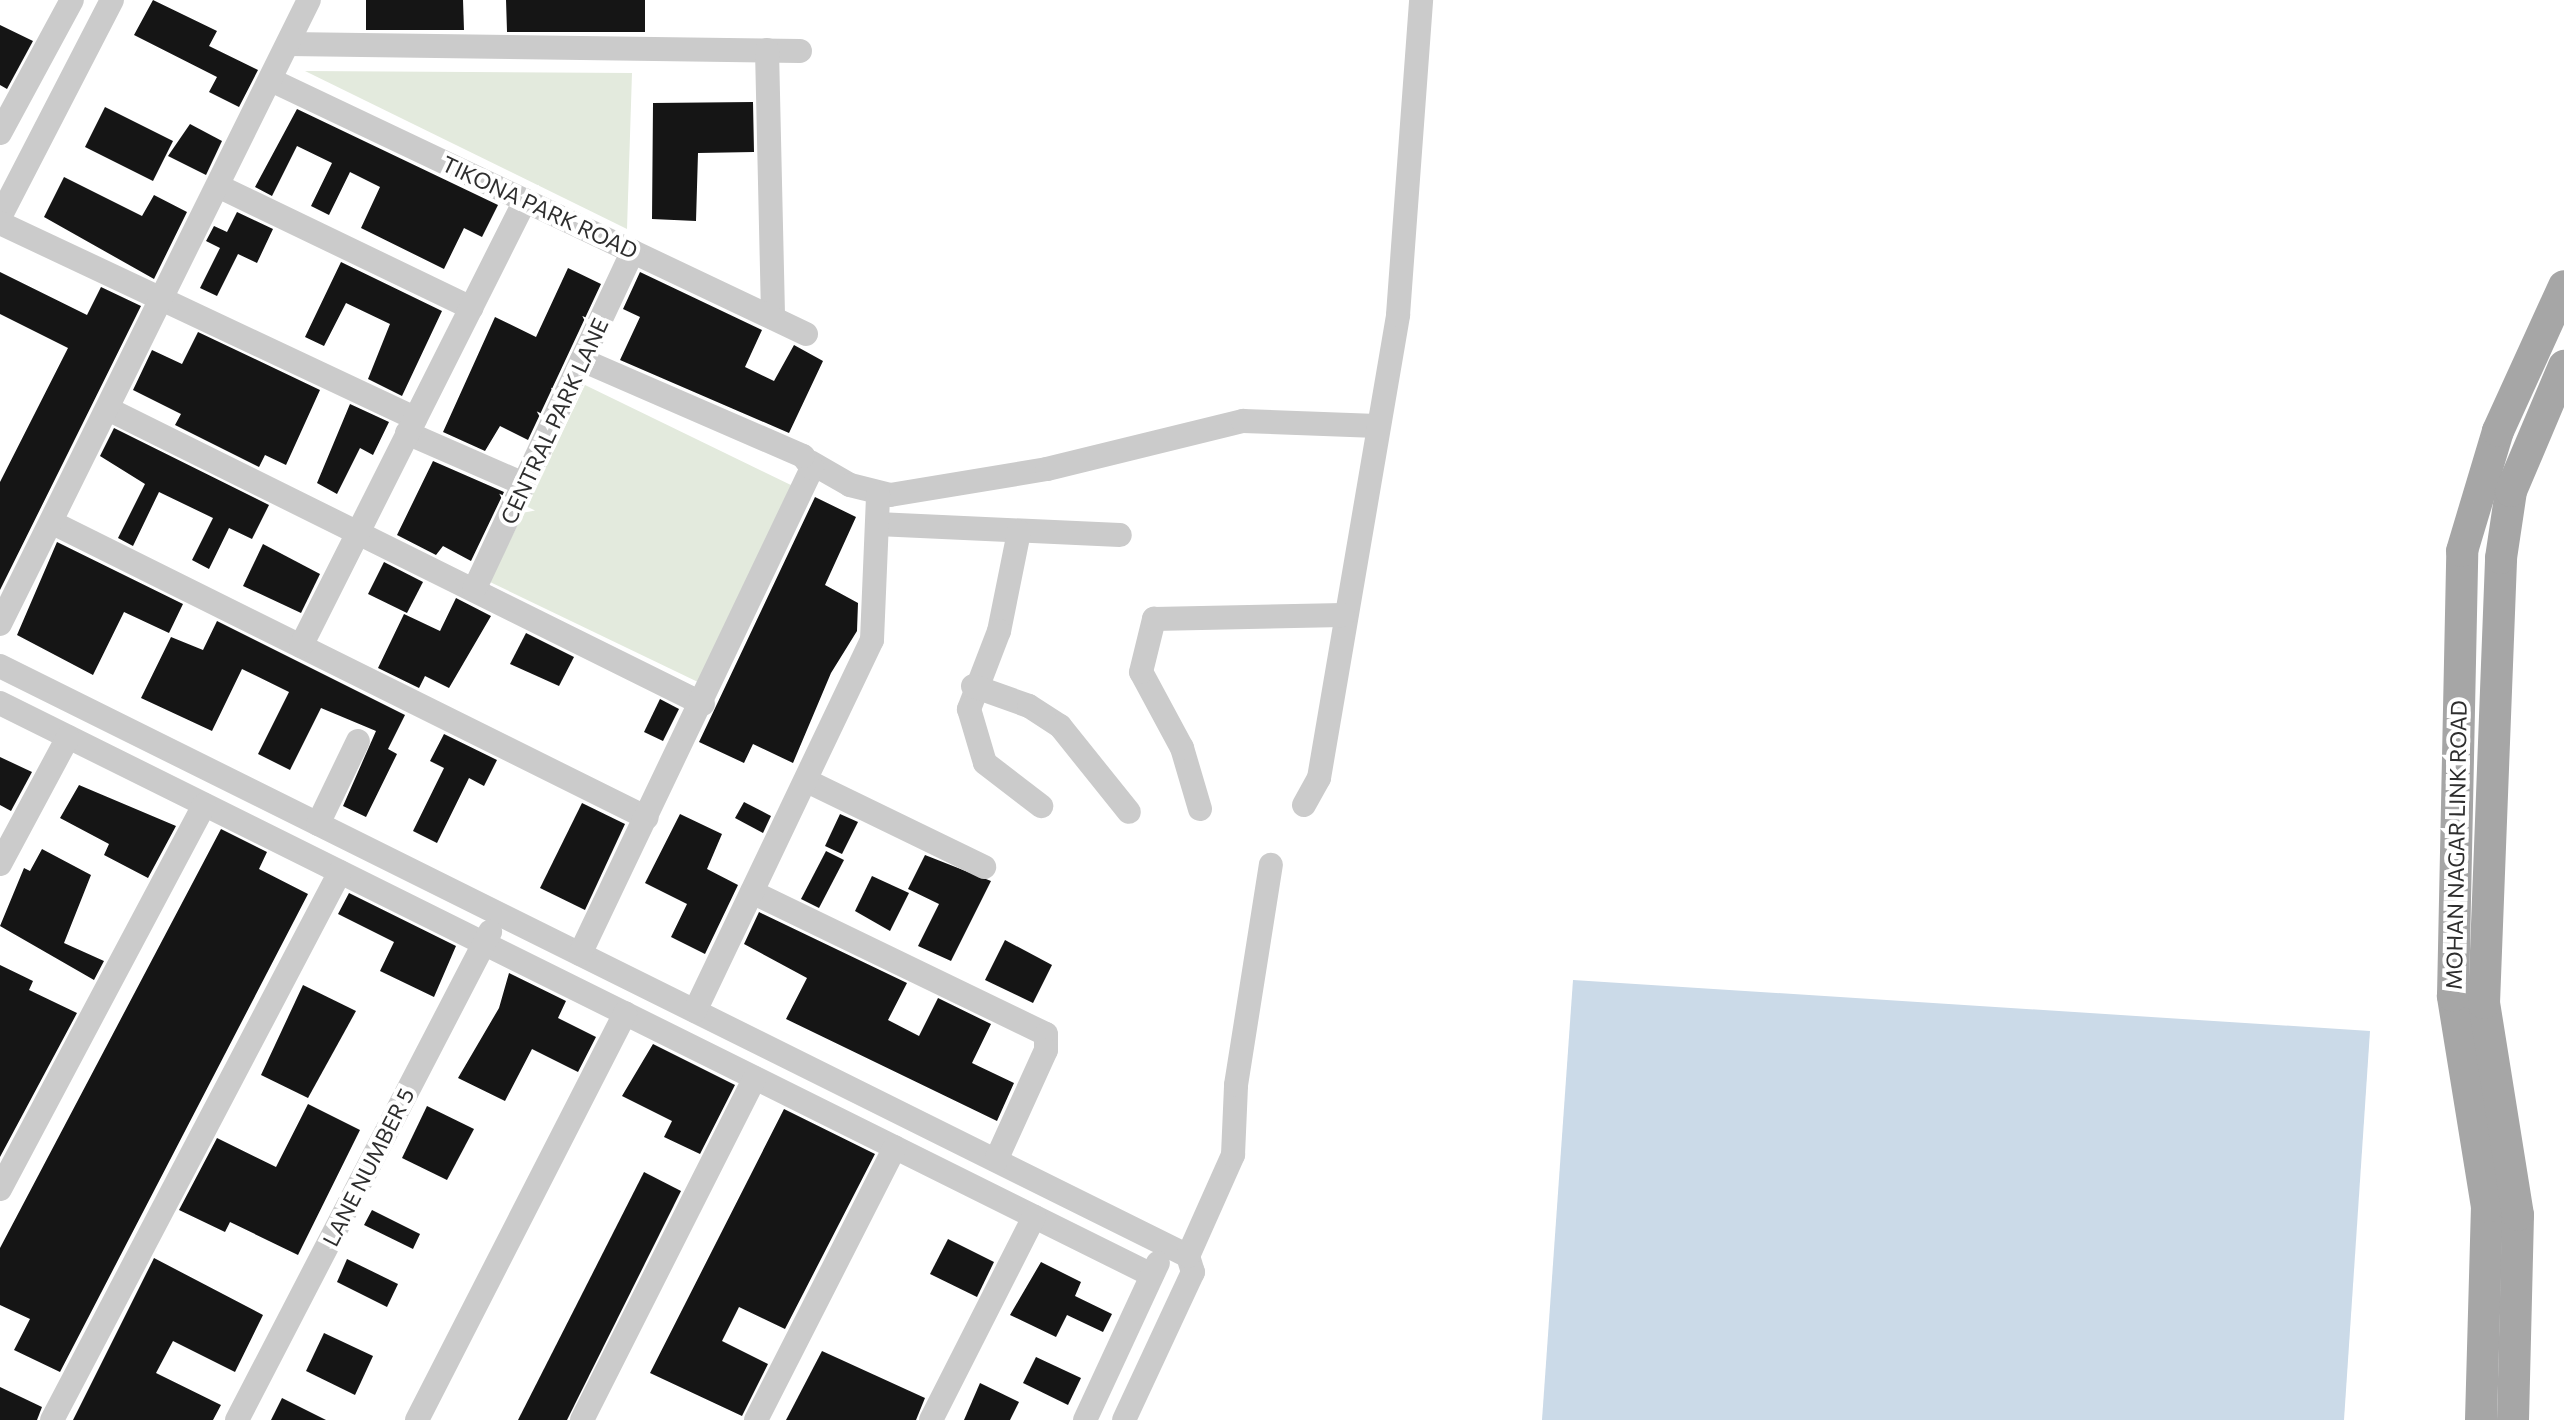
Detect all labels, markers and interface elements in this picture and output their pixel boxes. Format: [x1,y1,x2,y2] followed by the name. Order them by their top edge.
[438,150,642,264] street label: TIKONA PARK ROAD
[495,314,613,528] street label: CENTRAL PARK LANE
[2440,700,2472,990] street label: MOHAN NAGAR LINK ROAD
[317,1084,419,1250] street label: LANE NUMBER 5

